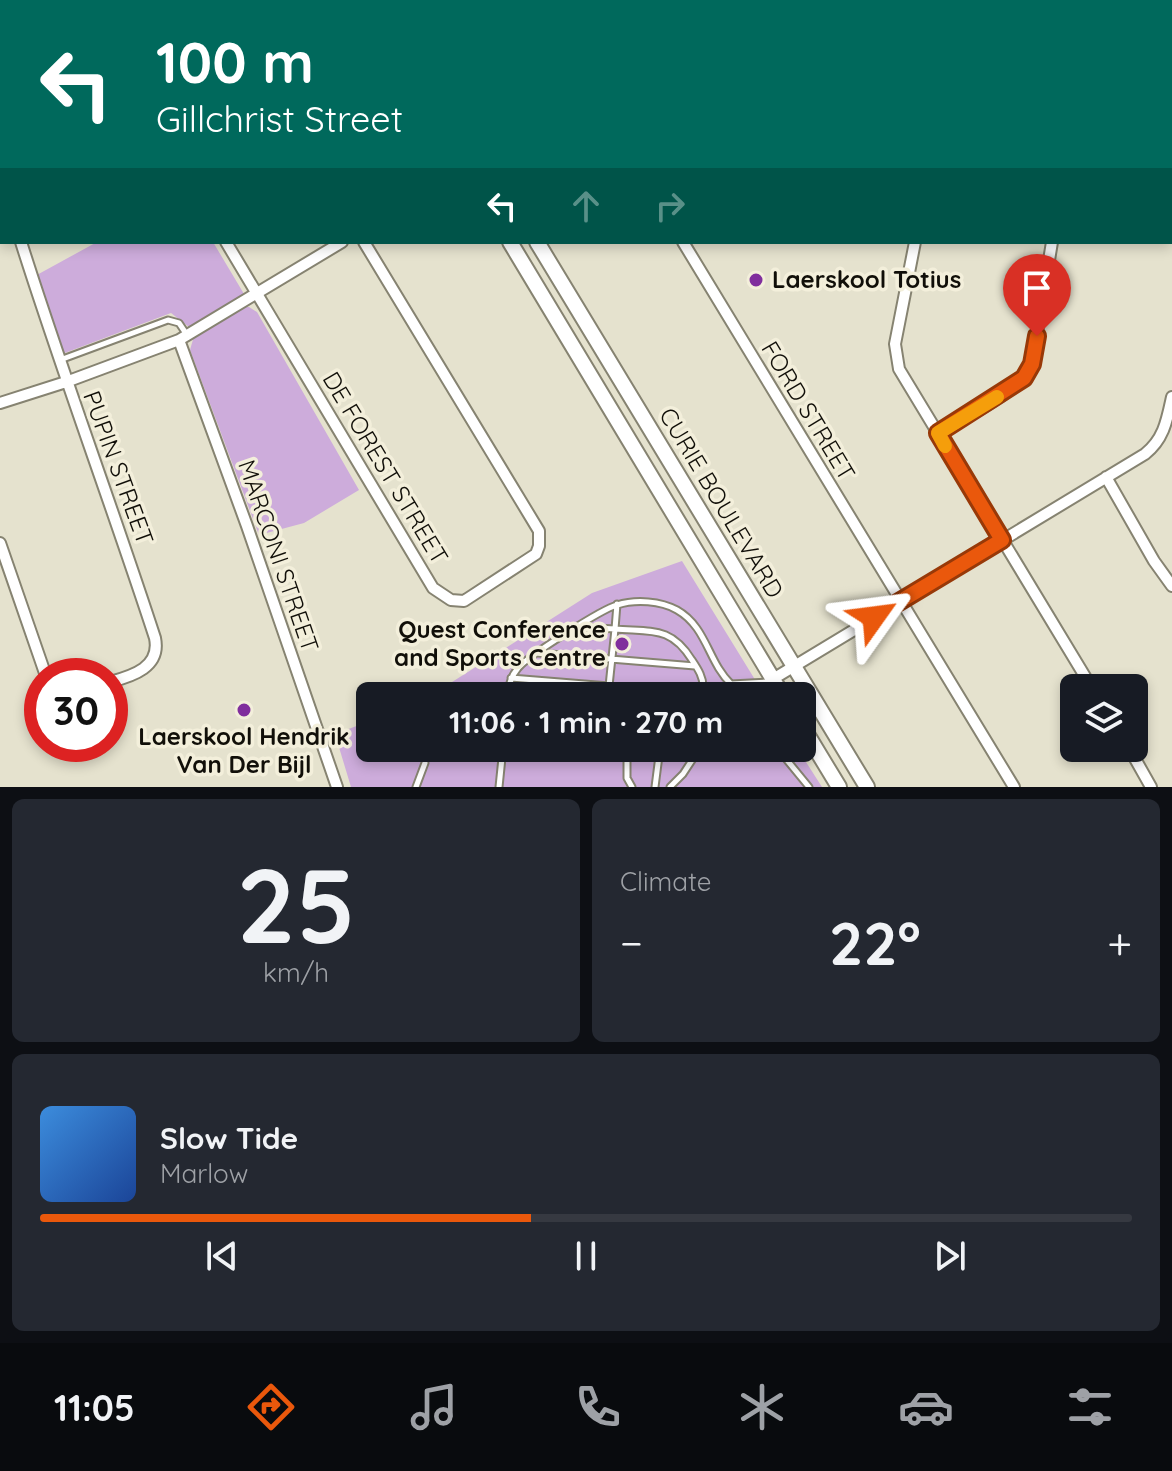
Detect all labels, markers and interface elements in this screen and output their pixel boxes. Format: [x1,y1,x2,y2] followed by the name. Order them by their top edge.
[156,27,314,97] text: 100 m
[24,32,128,136] icon: left
[156,96,403,141] text: Gillchrist Street
[480,184,524,228] icon: left
[564,184,608,228] icon: ahead
[648,184,692,228] icon: right
[1003,254,1071,336] pin
[772,264,961,294] place label: Laerskool Totius
[1015,266,1059,310] icon: arrive
[747,271,765,289] marker: Laerskool Totius
[755,335,862,486] street label: FORD STREET
[317,366,455,569] street label: DE FOREST STREET
[77,387,161,549] street label: PUPIN STREET
[653,402,790,603] street label: CURIE BOULEVARD
[232,456,326,656] street label: MARCONI STREET
[832,575,916,659] position arrow
[394,614,606,672] place label: Quest Conference and Sports Centre
[613,635,631,653] marker: Quest Conference and Sports Centre
[24,658,128,762] speed limit sign: 30
[1060,674,1148,762] map controls
[1060,674,1148,762] button: layers
[235,701,253,719] marker: Laerskool Hendrik Van Der Bijl
[449,703,723,741] text: 11:06 · 1 min · 270 m
[138,721,350,779] place label: Laerskool Hendrik Van Der Bijl
[236,839,356,969] text: 25
[620,865,711,898] text: Climate
[829,905,921,980] text: 22°
[620,915,643,970] text: −
[1107,915,1132,970] text: +
[263,956,329,989] text: km/h
[160,1119,298,1157] text: Slow Tide
[160,1157,248,1190] text: Marlow
[200,1234,244,1278] icon: previous
[564,1234,608,1278] icon: pause
[928,1234,972,1278] icon: next
[243,1379,299,1435] icon: directions
[406,1379,462,1435] icon: music
[570,1379,626,1435] icon: phone
[734,1379,790,1435] icon: climate
[898,1379,954,1435] icon: car
[1062,1379,1118,1435] icon: filters
[54,1385,135,1430] text: 11:05

